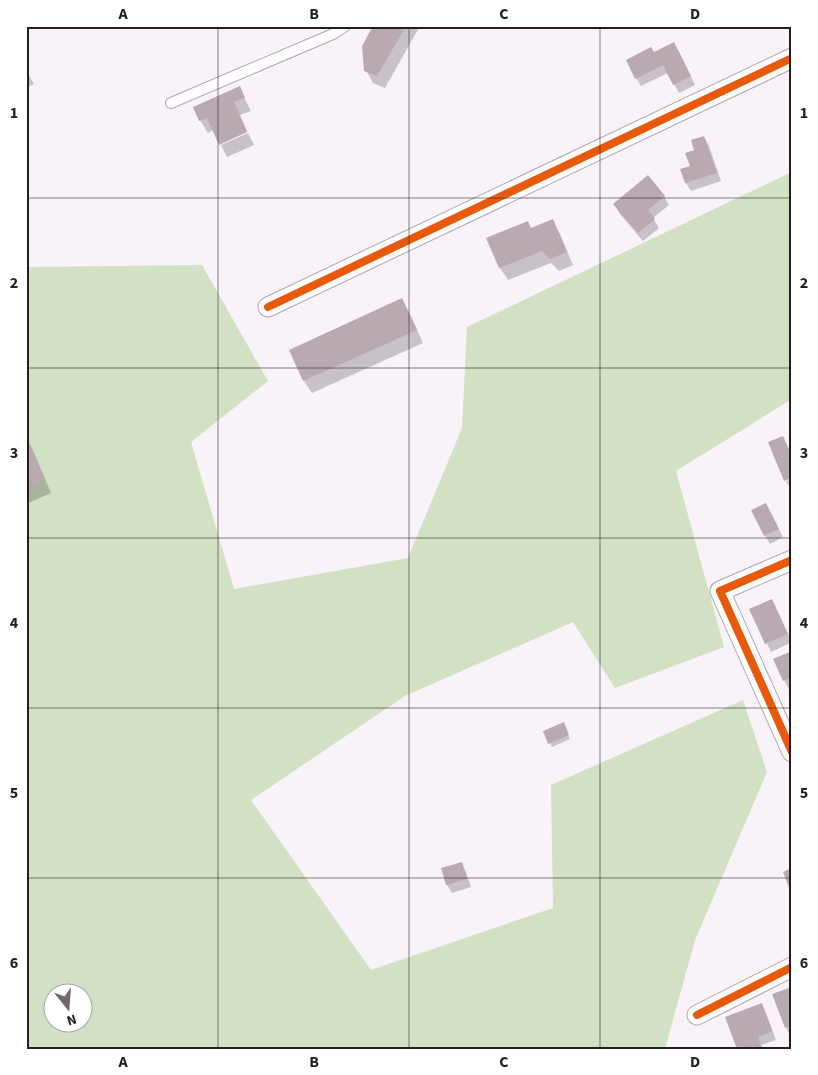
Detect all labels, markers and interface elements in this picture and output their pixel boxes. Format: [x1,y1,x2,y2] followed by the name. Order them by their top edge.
[117,3,128,25] text: A
[309,3,319,25] text: B
[499,3,509,25] text: C
[690,3,700,25] text: D
[10,102,18,124] text: 1
[800,102,808,124] text: 1
[10,272,18,294] text: 2
[800,272,808,294] text: 2
[10,442,18,464] text: 3
[800,442,808,464] text: 3
[10,612,19,634] text: 4
[800,612,809,634] text: 4
[10,782,18,804] text: 5
[800,782,808,804] text: 5
[10,952,18,974] text: 6
[800,952,808,974] text: 6
[42,982,92,1032] north arrow
[64,1009,79,1030] text: N
[117,1051,128,1073] text: A
[309,1051,319,1073] text: B
[499,1051,509,1073] text: C
[690,1051,700,1073] text: D

